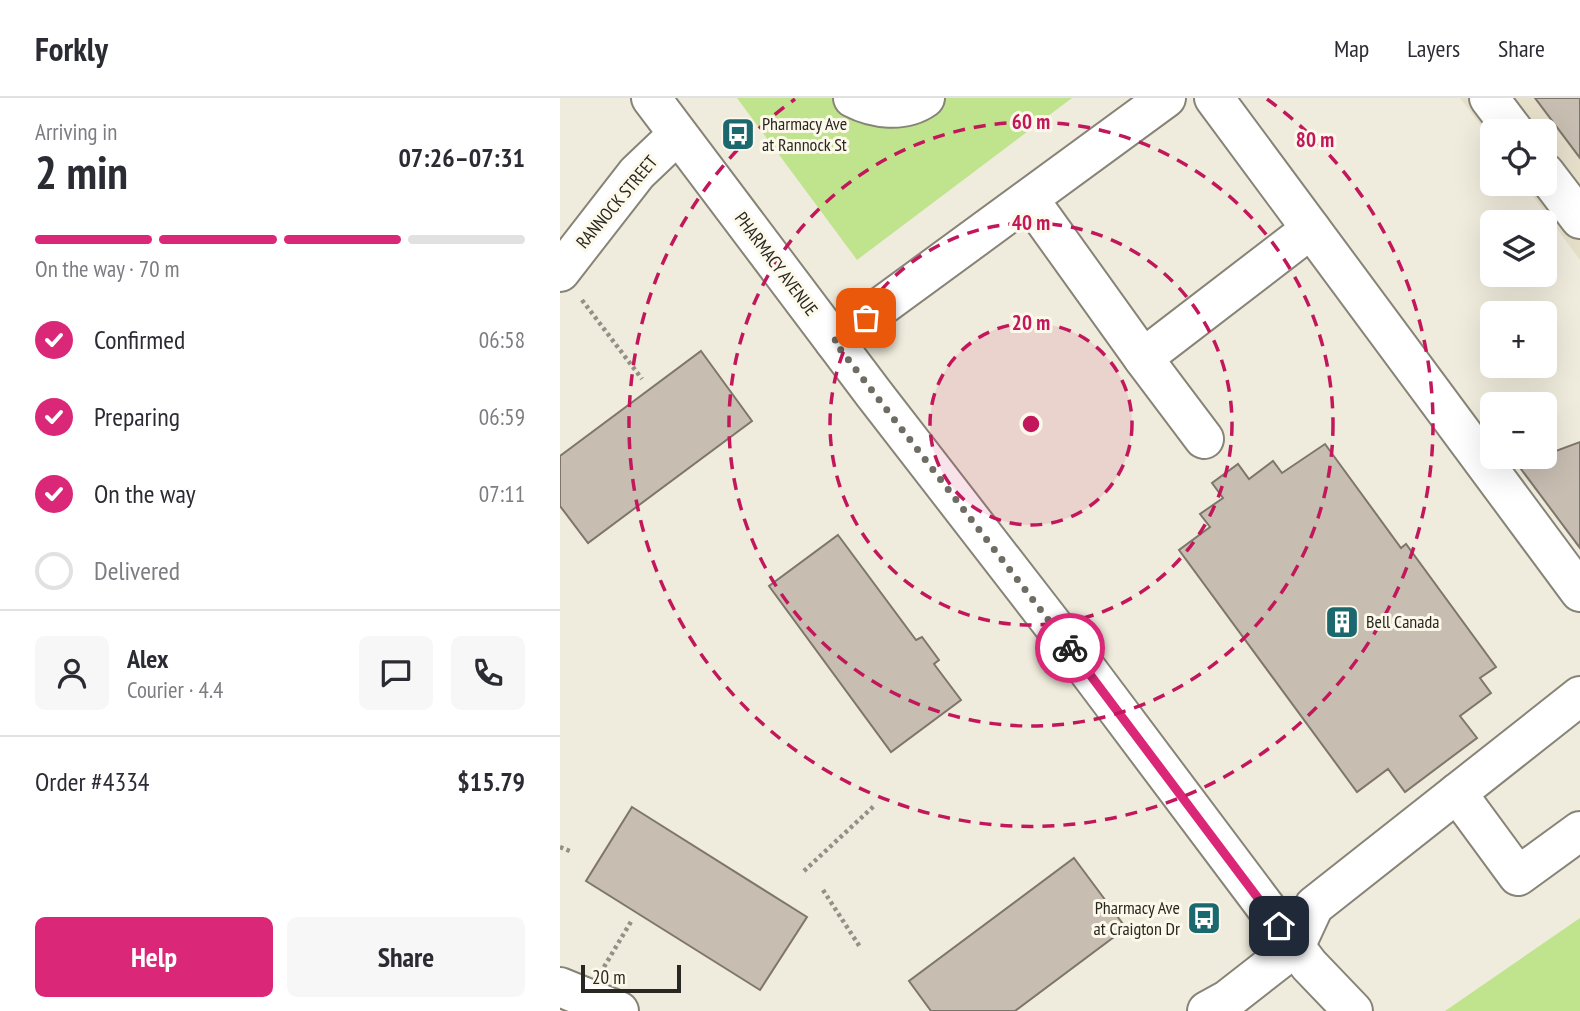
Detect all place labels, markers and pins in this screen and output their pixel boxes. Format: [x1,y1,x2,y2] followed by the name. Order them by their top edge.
[762,112,847,156] place label: Pharmacy Ave at Rannock St
[719,115,757,153] bus stop icon: Pharmacy Ave at Rannock St
[836,288,896,348] pin
[1019,412,1043,436] centre of rings
[1323,603,1361,641] building icon: Bell Canada
[1366,610,1439,633] place label: Bell Canada
[1094,896,1180,940] place label: Pharmacy Ave at Craigton Dr
[1249,896,1309,956] pin
[1185,899,1223,937] bus stop icon: Pharmacy Ave at Craigton Dr

